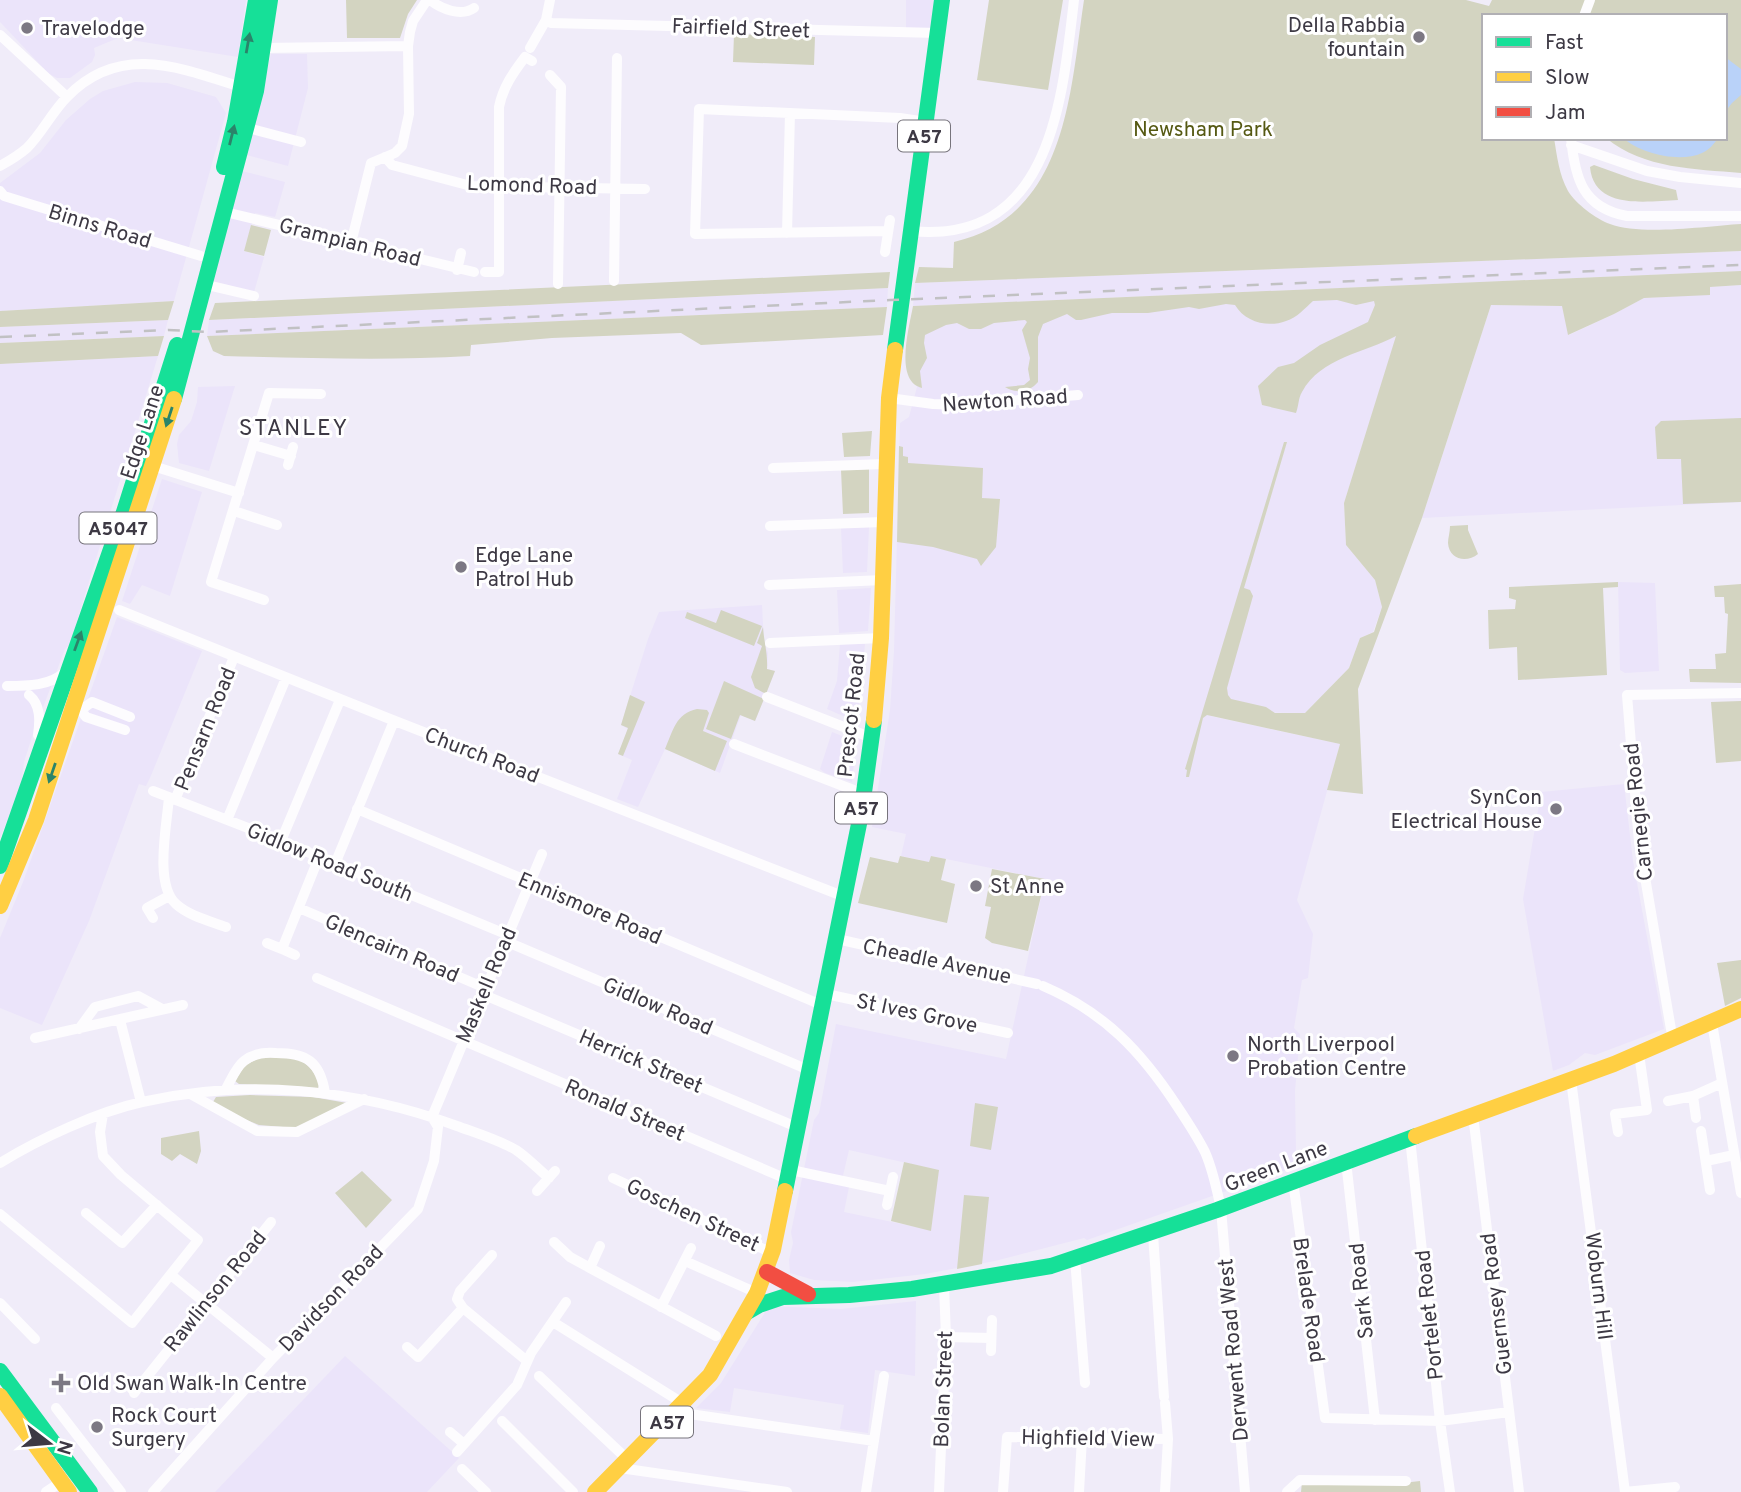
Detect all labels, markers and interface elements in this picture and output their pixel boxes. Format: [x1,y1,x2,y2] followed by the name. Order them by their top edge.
[1288,13,1405,64] place label: Della Rabbia fountain
[671,14,811,45] street label: Fairfield Street
[1482,14,1727,140] legend
[41,16,144,43] place label: Travelodge
[19,20,35,36] marker: Travelodge
[1411,29,1427,45] marker: Della Rabbia fountain
[1545,30,1584,57] text: Fast
[243,32,254,54] one-way arrow
[1545,65,1590,92] text: Slow
[1545,100,1586,127] text: Jam
[1133,117,1273,144] park label: Newsham Park
[898,120,950,152] road number: A57
[227,123,238,145] one-way arrow
[466,171,598,202] street label: Lomond Road
[45,199,154,256] street label: Binns Road
[276,213,423,274] street label: Grampian Road
[115,382,171,483] street label: Edge Lane
[941,384,1069,419] street label: Newton Road
[163,407,174,428] one-way arrow
[239,415,349,444] district label: STANLEY
[80,512,156,544] road number: A5047
[475,543,574,594] place label: Edge Lane Patrol Hub
[453,559,469,575] marker: Edge Lane Patrol Hub
[73,630,84,651] one-way arrow
[833,651,872,779] street label: Prescot Road
[169,664,243,795] street label: Pensarn Road
[420,722,543,791] street label: Church Road
[1619,741,1660,882] street label: Carnegie Road
[46,763,57,784] one-way arrow
[1390,785,1542,836] place label: SynCon Electrical House
[835,792,887,824] road number: A57
[1548,801,1564,817] marker: SynCon Electrical House
[242,818,417,909] street label: Gidlow Road South
[513,867,665,952] street label: Ennismore Road
[990,874,1064,901] place label: St Anne
[968,878,984,894] marker: St Anne
[320,909,463,990] street label: Glencairn Road
[451,923,524,1048] street label: Maskell Road
[860,934,1013,991] street label: Cheadle Avenue
[598,972,717,1043] street label: Gidlow Road
[854,988,980,1040] street label: St Ives Grove
[574,1024,706,1101] street label: Herrick Street
[1247,1032,1406,1083] place label: North Liverpool Probation Centre
[1225,1048,1241,1064] marker: North Liverpool Probation Centre
[560,1074,689,1149] street label: Ronald Street
[1221,1135,1332,1199] street label: Green Lane
[621,1174,763,1259] street label: Goschen Street
[159,1226,274,1358] street label: Rawlinson Road
[1475,1231,1520,1376] street label: Guernsey Road
[1577,1231,1618,1342] street label: Woburn Hill
[1285,1236,1330,1365] street label: Brelade Road
[274,1240,390,1359] street label: Davidson Road
[1344,1241,1381,1340] street label: Sark Road
[1410,1249,1451,1381] street label: Portelet Road
[1213,1257,1256,1442] street label: Derwent Road West
[929,1330,960,1448] street label: Bolan Street
[77,1371,307,1398] place label: Old Swan Walk-In Centre
[51,1373,71,1393] marker: Old Swan Walk-In Centre
[111,1403,217,1454] place label: Rock Court Surgery
[641,1406,693,1438] road number: A57
[14,1408,84,1478] north arrow
[89,1419,105,1435] marker: Rock Court Surgery
[1021,1425,1155,1454] street label: Highfield View
[50,1437,77,1457] text: N

